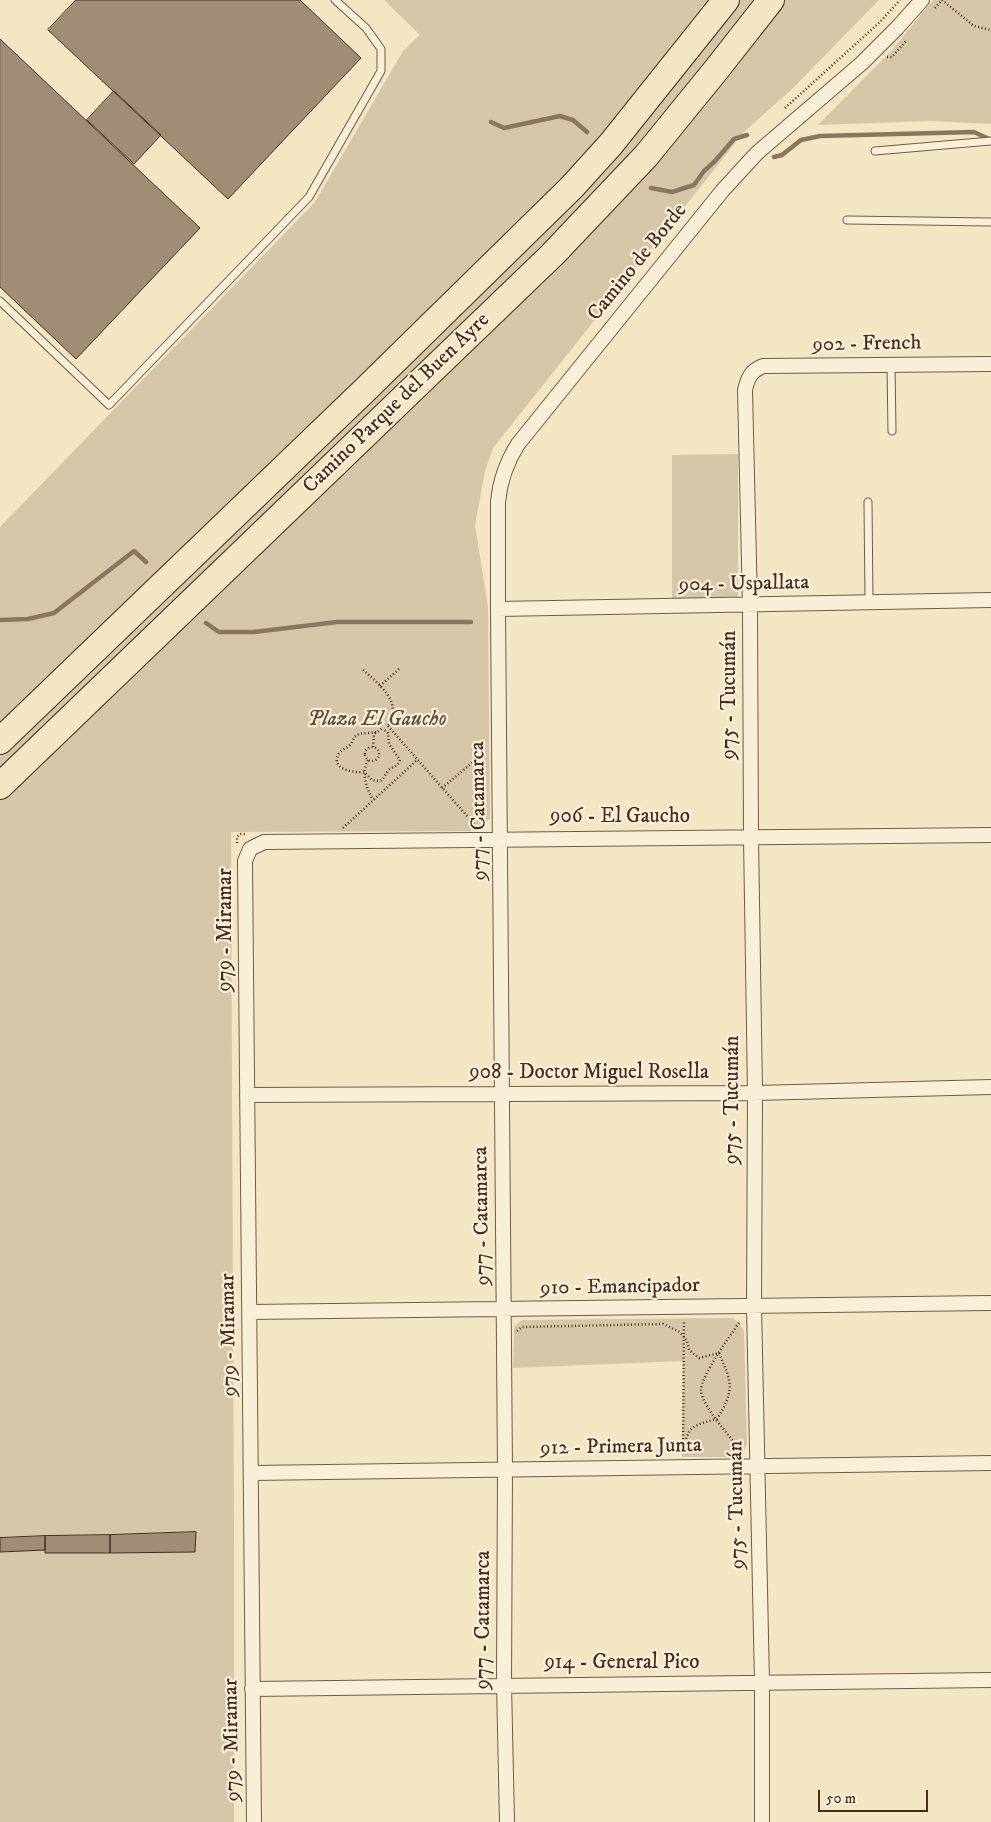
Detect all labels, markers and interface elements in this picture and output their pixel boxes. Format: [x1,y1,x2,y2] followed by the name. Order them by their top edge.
[583,199,693,327] street label: Camino de Borde
[299,308,495,500] street label: Camino Parque del Buen Ayre
[812,331,922,359] street label: 902 - French
[678,571,810,599] street label: 904 - Uspallata
[718,631,744,759] street label: 975 - Tucumán
[307,708,447,734] park label: Plaza El Gaucho
[466,741,494,881] street label: 977 - Catamarca
[550,805,690,831] street label: 906 - El Gaucho
[214,868,240,992] street label: 979 - Miramar
[721,1036,747,1164] street label: 975 - Tucumán
[469,1061,709,1087] street label: 908 - Doctor Miguel Rosella
[469,1146,497,1286] street label: 977 - Catamarca
[216,1273,244,1397] street label: 979 - Miramar
[540,1274,700,1302] street label: 910 - Emancipador
[540,1434,702,1462] street label: 912 - Primera Junta
[724,1440,752,1570] street label: 975 - Tucumán
[472,1550,498,1690] street label: 977 - Catamarca
[544,1651,700,1677] street label: 914 - General Pico
[219,1678,247,1802] street label: 979 - Miramar
[821,1780,931,1812] scale bar
[826,1789,856,1808] text: 50 m

